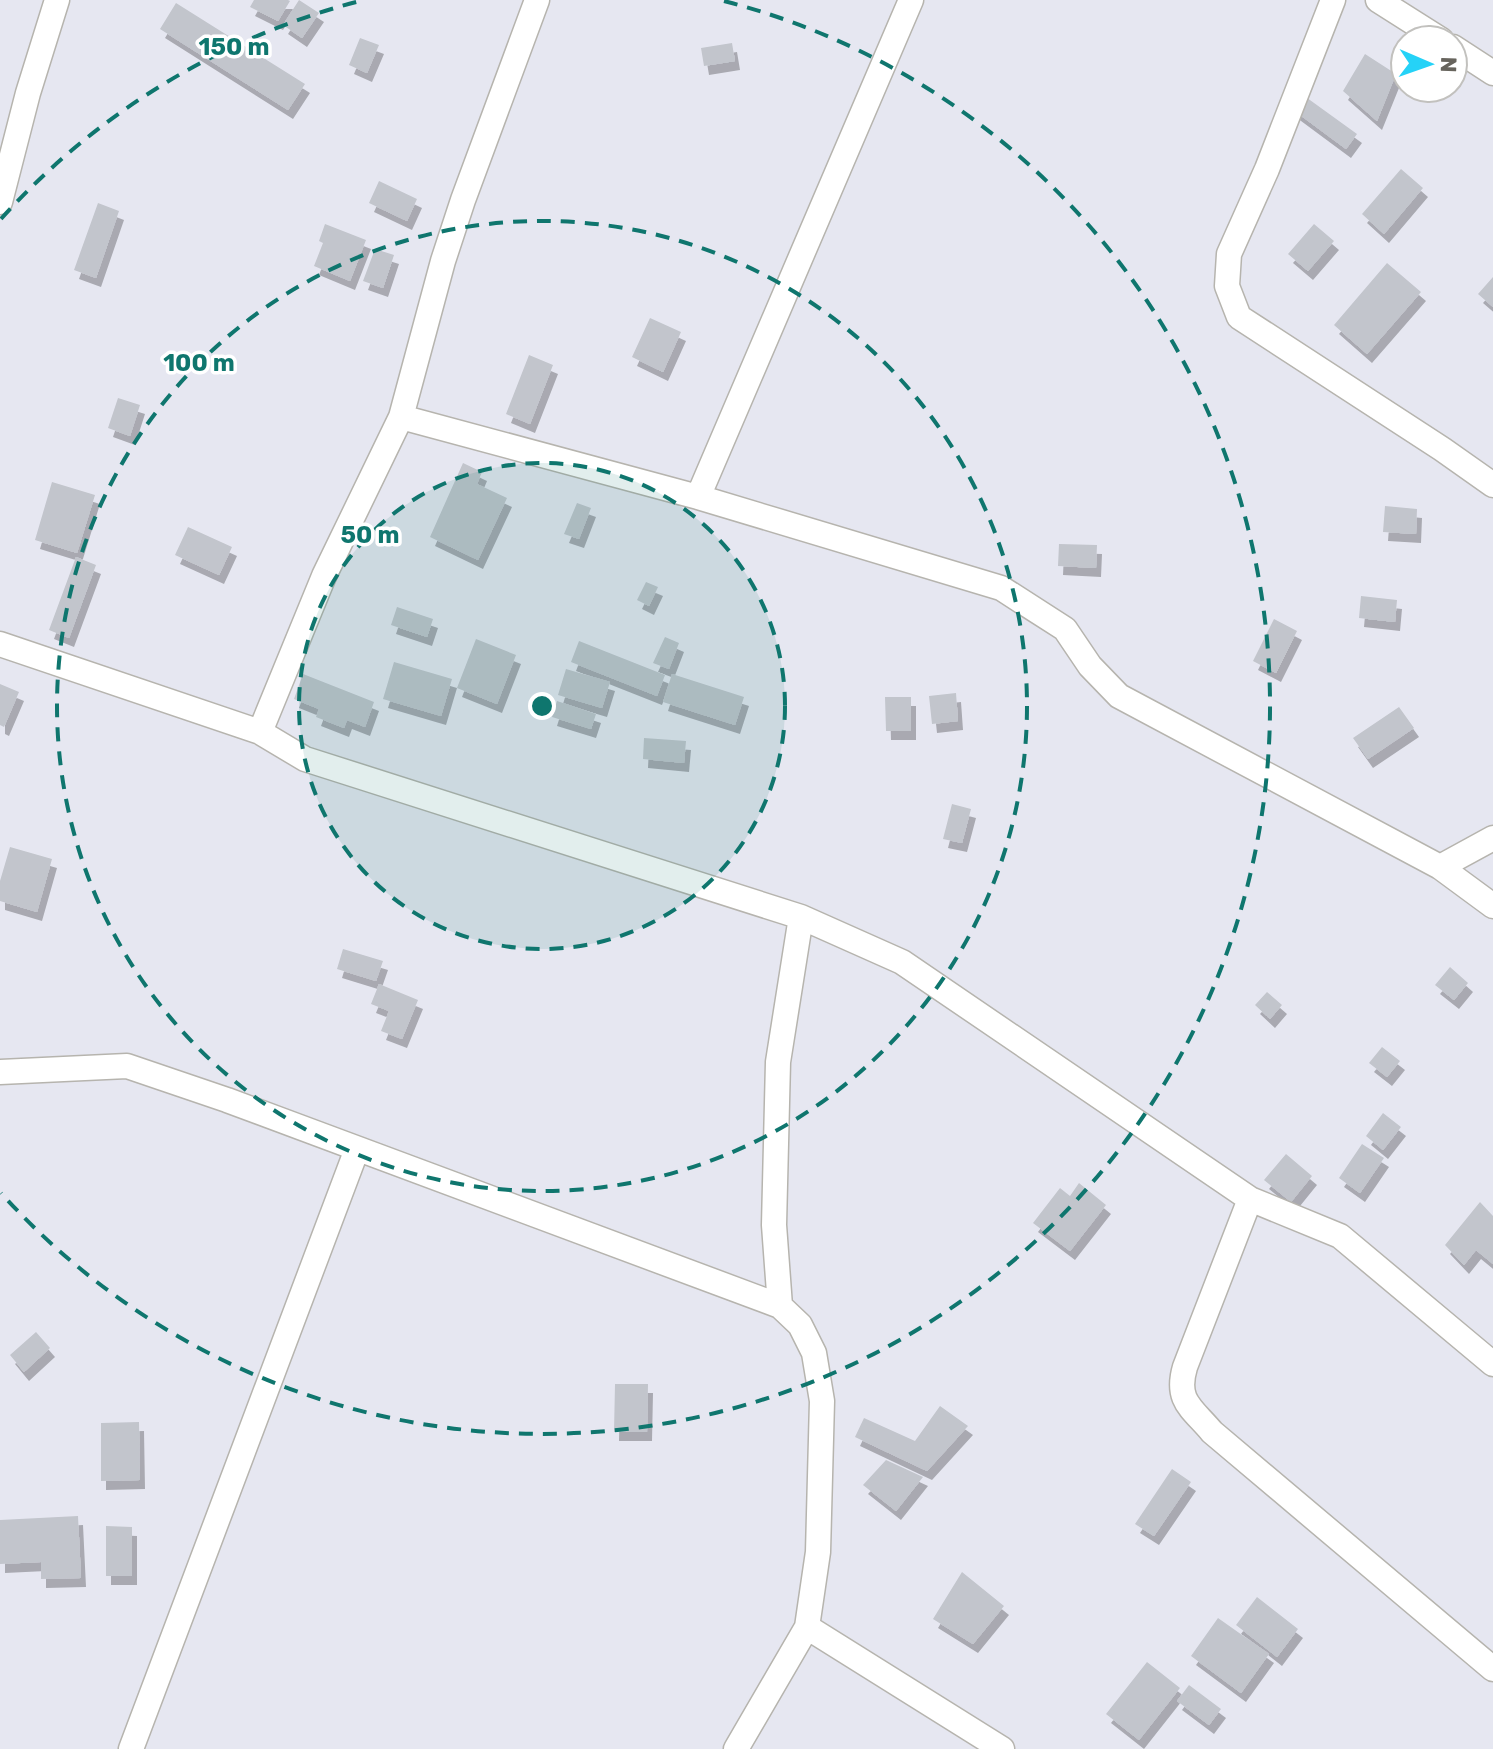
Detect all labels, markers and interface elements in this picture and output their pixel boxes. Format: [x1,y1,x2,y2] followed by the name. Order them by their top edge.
[1389,24,1469,104] north arrow
[199,33,269,61] text: 150 m
[1435,56,1462,73] text: N
[163,349,235,377] text: 100 m
[341,521,399,549] text: 50 m
[528,692,556,720] centre of rings

